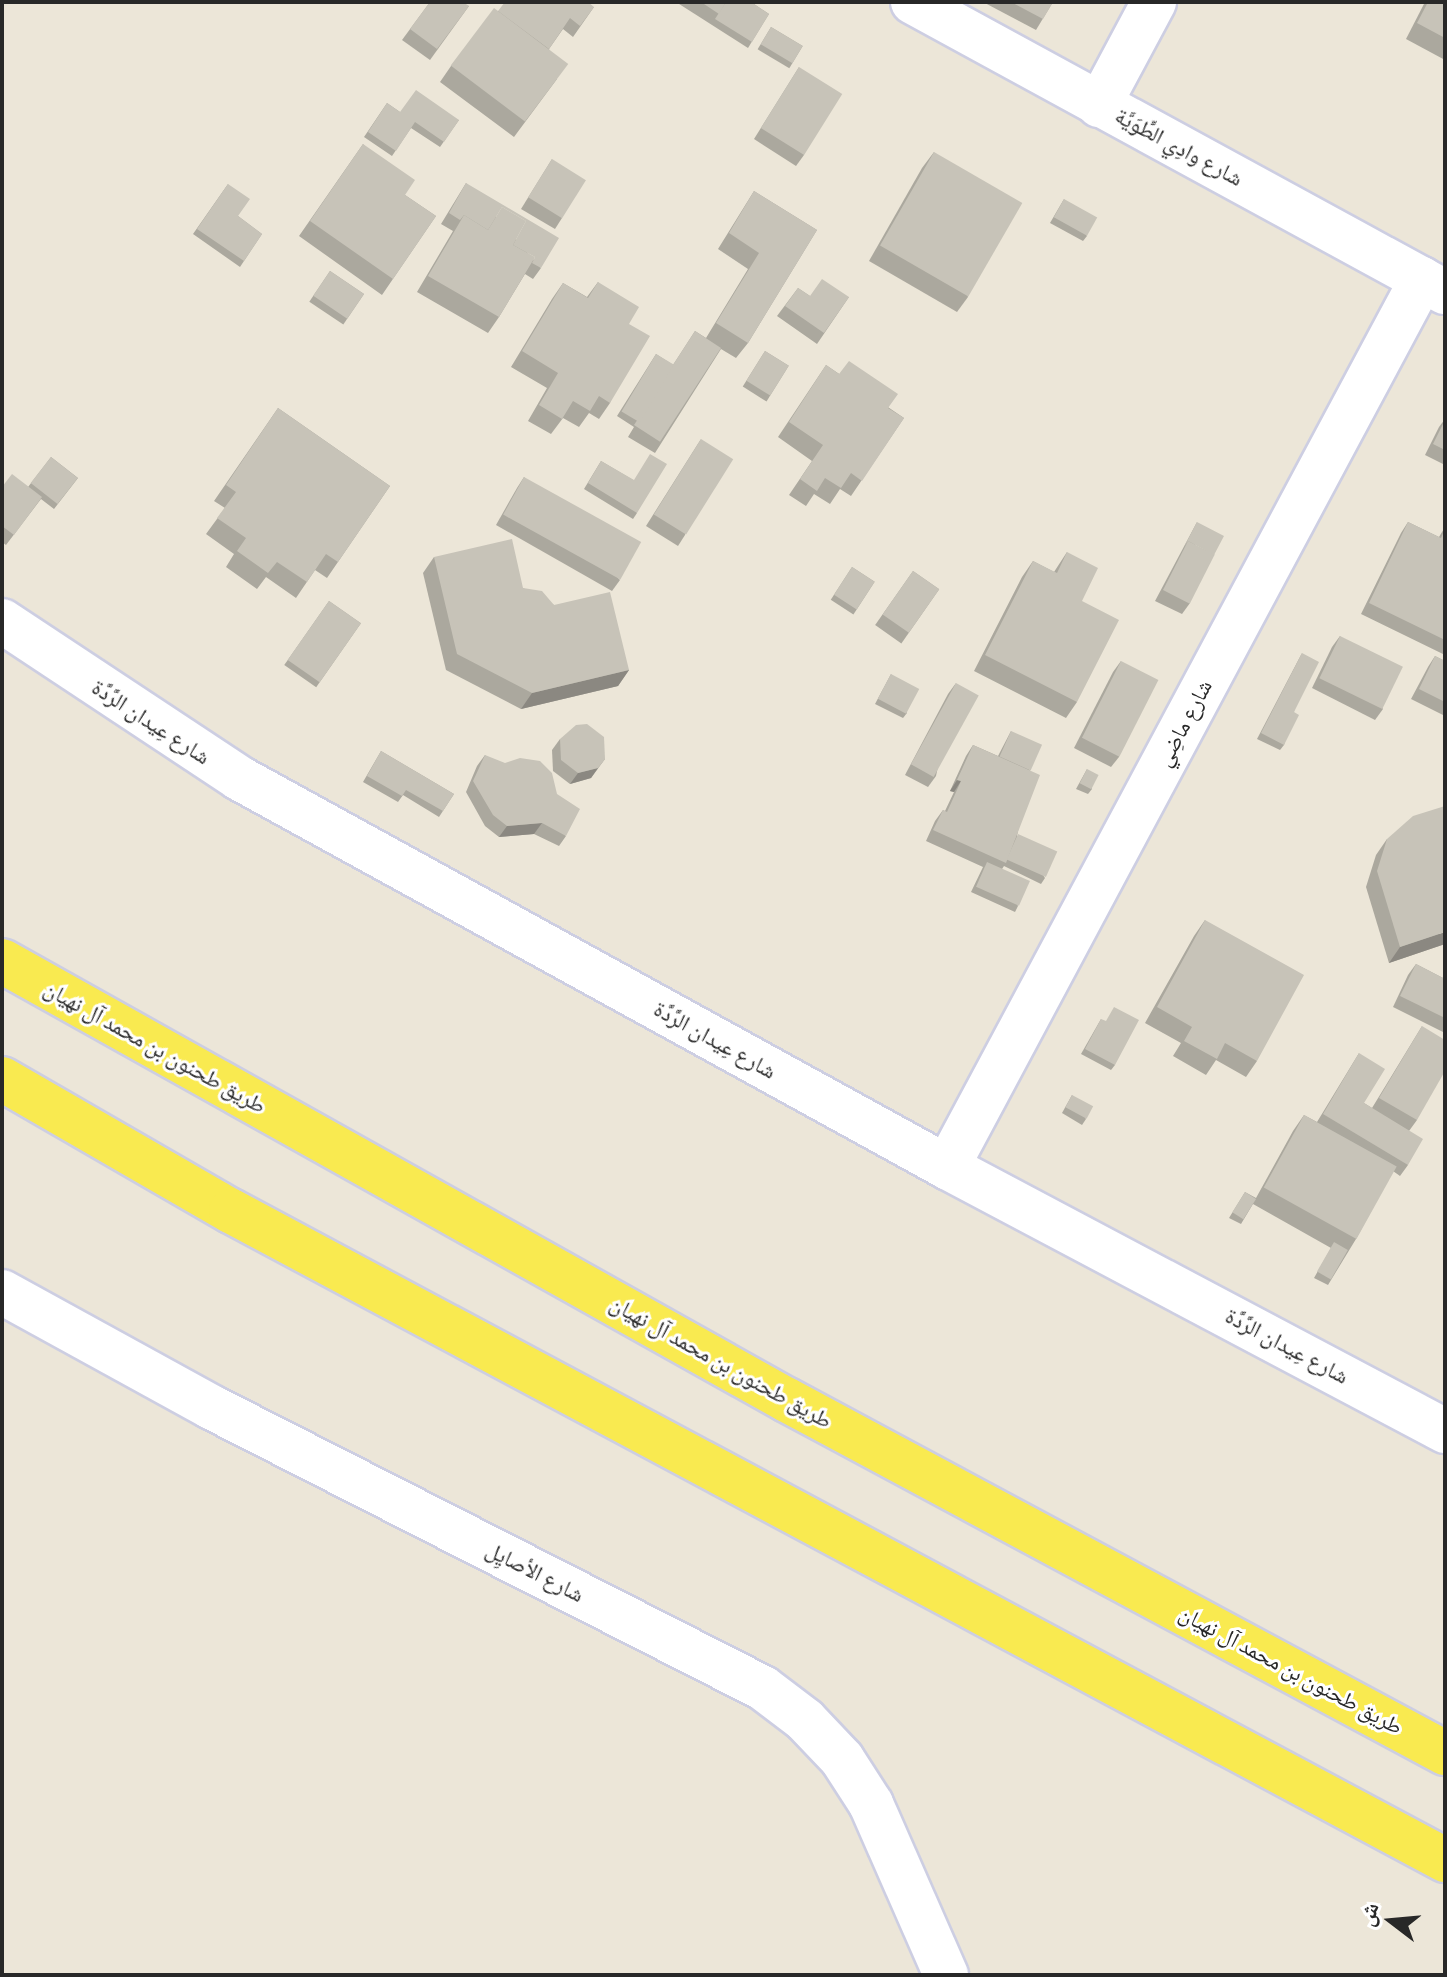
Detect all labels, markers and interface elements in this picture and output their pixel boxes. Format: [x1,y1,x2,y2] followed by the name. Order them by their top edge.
[1111,102,1247,192] street label: شارع وادِي الطِّوَيَّة
[87,674,215,770] street label: شارع عِيدان الرَّدَّة
[1150,675,1218,771] street label: شارع ماضِي
[40,975,270,1119] street label: طريق طحنون بن محمد آل نهيان
[649,996,781,1084] street label: شارع عِيدان الرَّدَّة
[606,1290,836,1434] street label: طريق طحنون بن محمد آل نهيان
[1221,1303,1353,1389] street label: شارع عِيدان الرَّدَّة
[482,1536,588,1608] street label: شارع الأصايِل
[1175,1600,1407,1740] street label: طريق طحنون بن محمد آل نهيان
[1351,1881,1431,1961] north arrow
[1351,1899,1385,1929] text: ش

